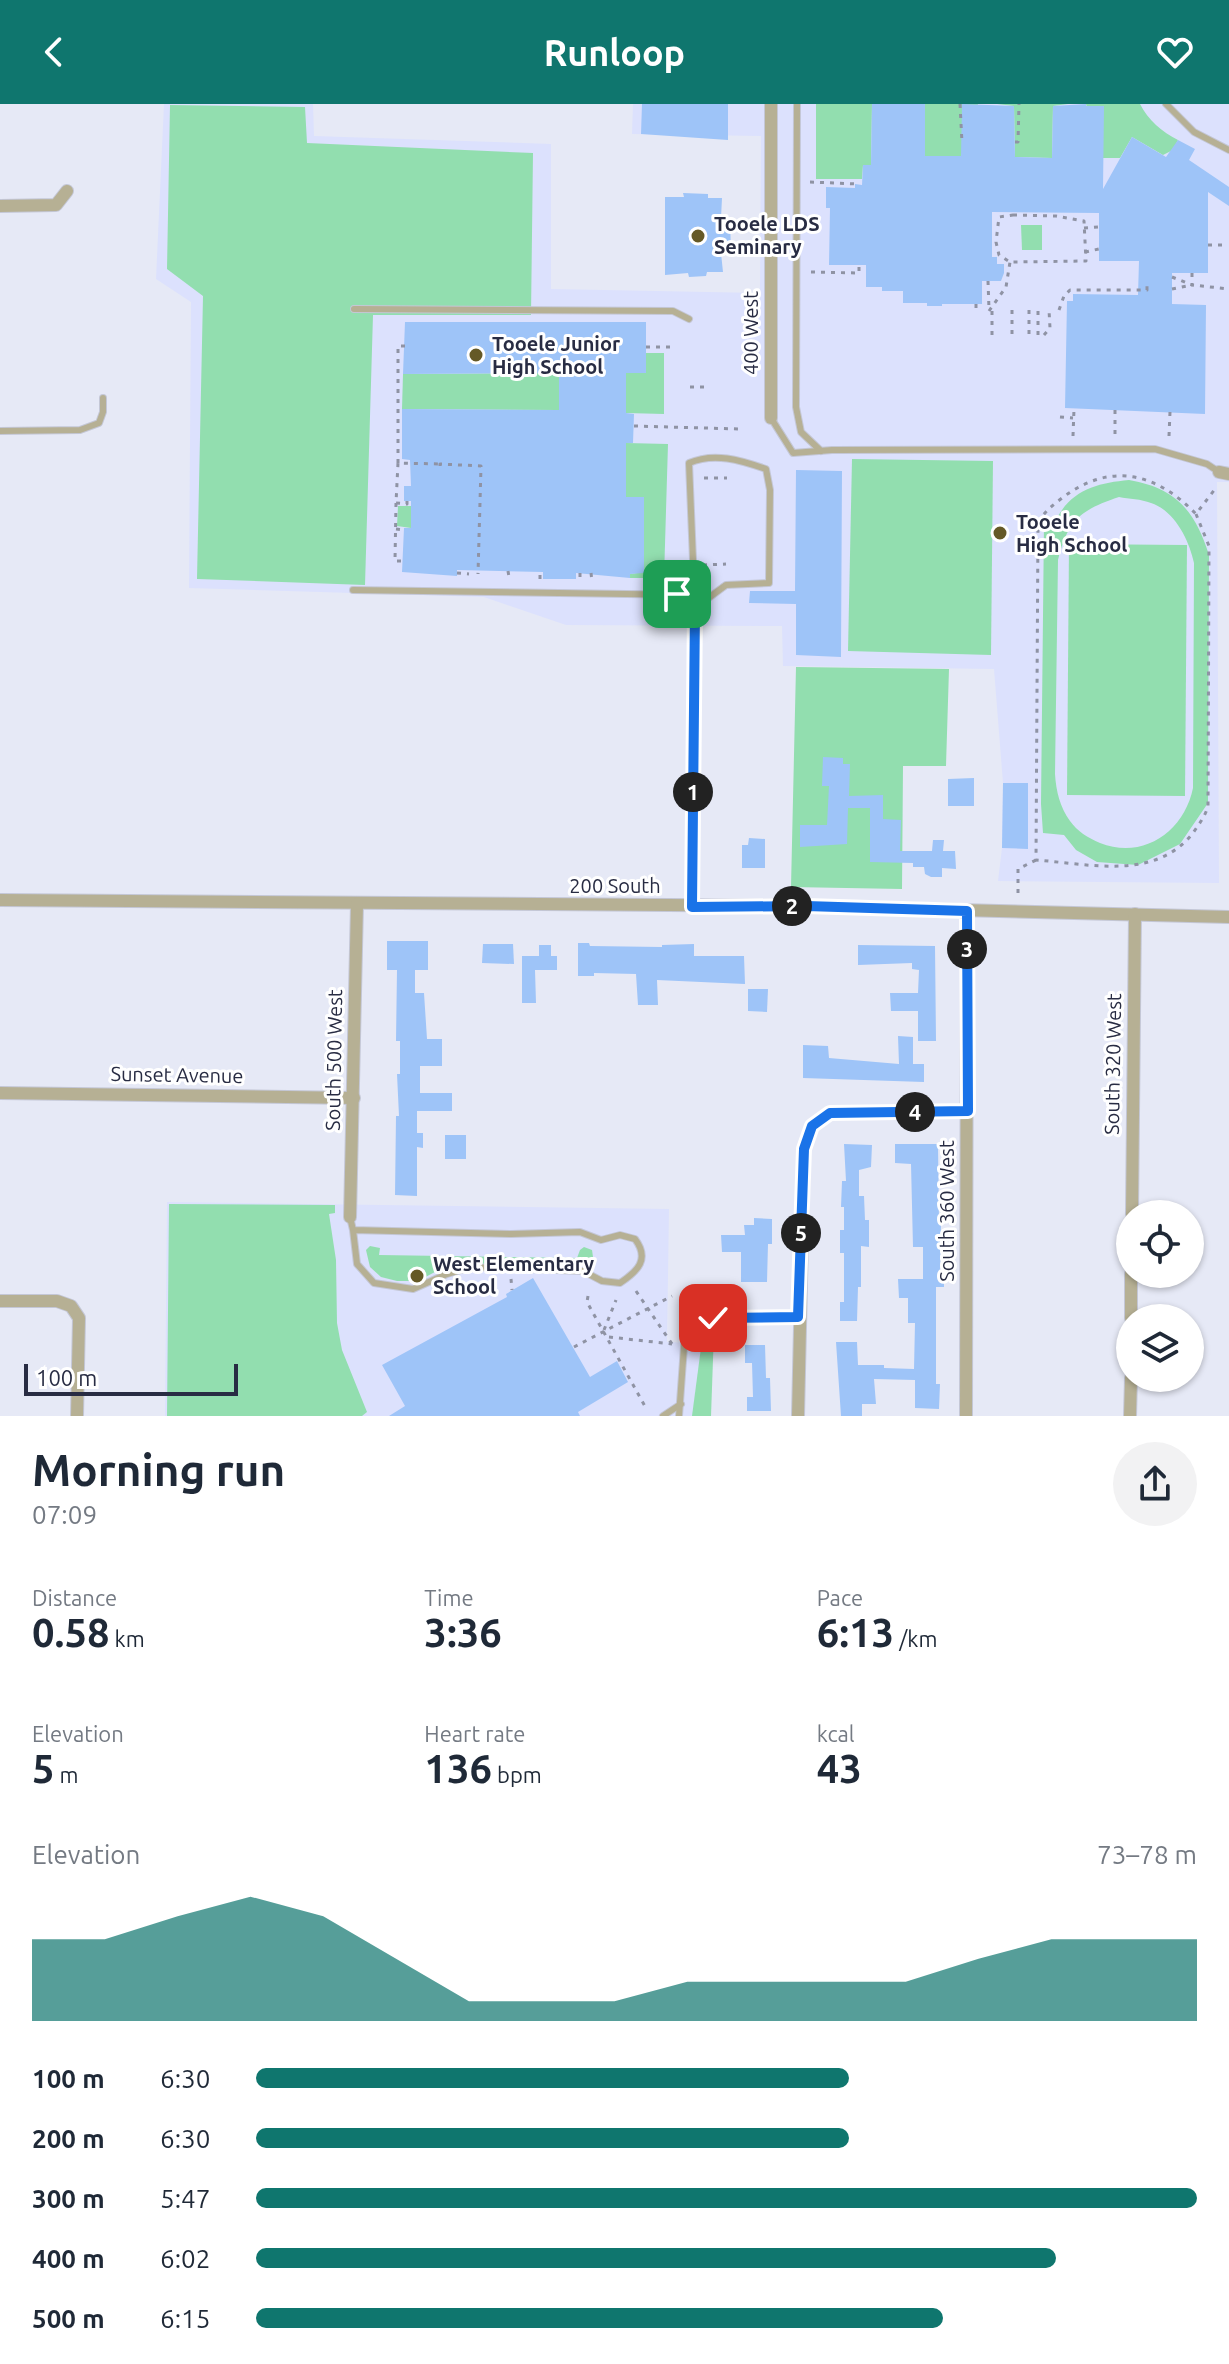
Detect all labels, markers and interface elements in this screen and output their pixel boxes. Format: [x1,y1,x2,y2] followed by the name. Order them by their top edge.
[32,30,76,74] icon: back
[1153,30,1197,74] icon: heart
[544,32,685,73] text: Runloop
[714,212,820,258] place label: Tooele LDS Seminary
[689,227,707,245] marker: Tooele LDS Seminary
[739,291,762,375] street label: 400 West
[492,332,621,378] place label: Tooele Junior High School
[467,346,485,364] marker: Tooele Junior High School
[1016,510,1127,556] place label: Tooele High School
[991,524,1009,542] marker: Tooele High School
[643,560,711,628] pin
[655,572,699,616] icon: arrive
[673,772,713,812] pin: 1
[687,779,699,804] text: 1
[569,874,661,897] street label: 200 South
[772,886,812,926] pin: 2
[786,893,798,918] text: 2
[947,929,987,969] pin: 3
[961,936,973,961] text: 3
[321,989,346,1131] street label: South 500 West
[1100,993,1125,1135] street label: South 320 West
[110,1062,244,1087] street label: Sunset Avenue
[895,1092,935,1132] pin: 4
[909,1099,921,1124] text: 4
[935,1140,958,1282] street label: South 360 West
[1116,1200,1204,1392] map controls
[1116,1200,1204,1288] button: locate
[781,1213,821,1253] pin: 5
[795,1220,807,1245] text: 5
[433,1252,594,1298] place label: West Elementary School
[408,1267,426,1285] marker: West Elementary School
[679,1284,747,1352] pin
[691,1296,735,1340] icon: check
[1116,1304,1204,1392] button: layers
[24,1360,238,1396] scale bar
[36,1365,97,1390] text: 100 m
[1113,1442,1197,1526] button: share
[32,1445,285,1494] text: Morning run
[32,1500,97,1529] text: 07:09
[32,1585,117,1610] text: Distance
[424,1585,474,1610] text: Time
[817,1585,863,1610] text: Pace
[32,1610,110,1655] text: 0.58
[424,1610,502,1655] text: 3:36
[817,1610,894,1655] text: 6:13
[110,1626,145,1651] text: km
[894,1626,937,1651] text: /km
[32,1721,124,1746] text: Elevation
[424,1721,526,1746] text: Heart rate
[817,1721,855,1746] text: kcal
[32,1746,55,1791] text: 5
[424,1746,492,1791] text: 136
[817,1746,862,1791] text: 43
[55,1762,79,1787] text: m
[492,1762,542,1787] text: bpm
[32,1840,140,1869] text: Elevation
[1097,1840,1197,1869] text: 73–78 m
[32,2064,105,2093] text: 100 m
[160,2064,210,2093] text: 6:30
[32,2124,105,2153] text: 200 m
[160,2124,210,2153] text: 6:30
[32,2184,105,2213] text: 300 m
[160,2184,210,2213] text: 5:47
[32,2244,105,2273] text: 400 m
[160,2244,210,2273] text: 6:02
[32,2304,105,2333] text: 500 m
[160,2304,210,2333] text: 6:15

